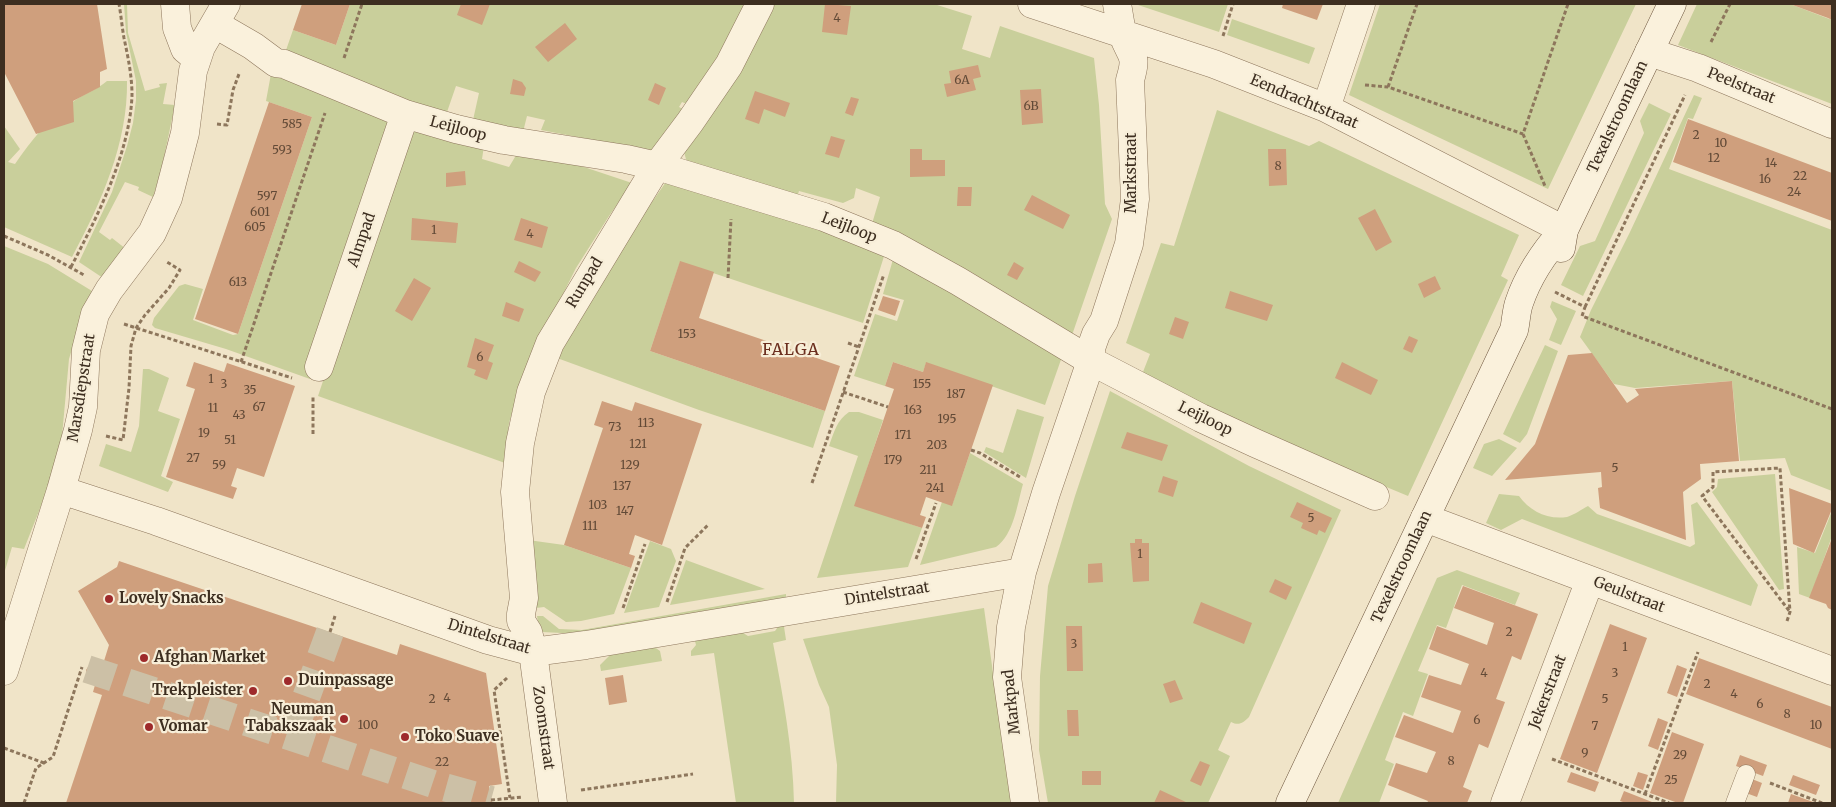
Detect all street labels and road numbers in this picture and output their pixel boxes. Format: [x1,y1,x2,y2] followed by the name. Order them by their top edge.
[1584,58,1652,176] street label: Texelstroomlaan
[1704,64,1778,108] street label: Peelstraat
[1247,71,1361,133] street label: Eendrachtstraat
[428,113,488,145] street label: Leijloop
[1123,133,1141,213] street label: Markstraat
[819,209,879,247] street label: Leijloop
[344,210,380,270] street label: Almpad
[563,254,607,312] street label: Runpad
[65,332,99,444] street label: Marsdiepstraat
[1175,398,1235,440] street label: Leijloop
[1368,508,1436,626] street label: Texelstroomlaan
[1591,573,1667,617] street label: Geulstraat
[843,578,931,610] street label: Dintelstraat
[445,616,533,658] street label: Dintelstraat
[1526,652,1570,732] street label: Jekerstraat
[1000,669,1024,735] street label: Markpad
[528,685,558,771] street label: Zoomstraat

